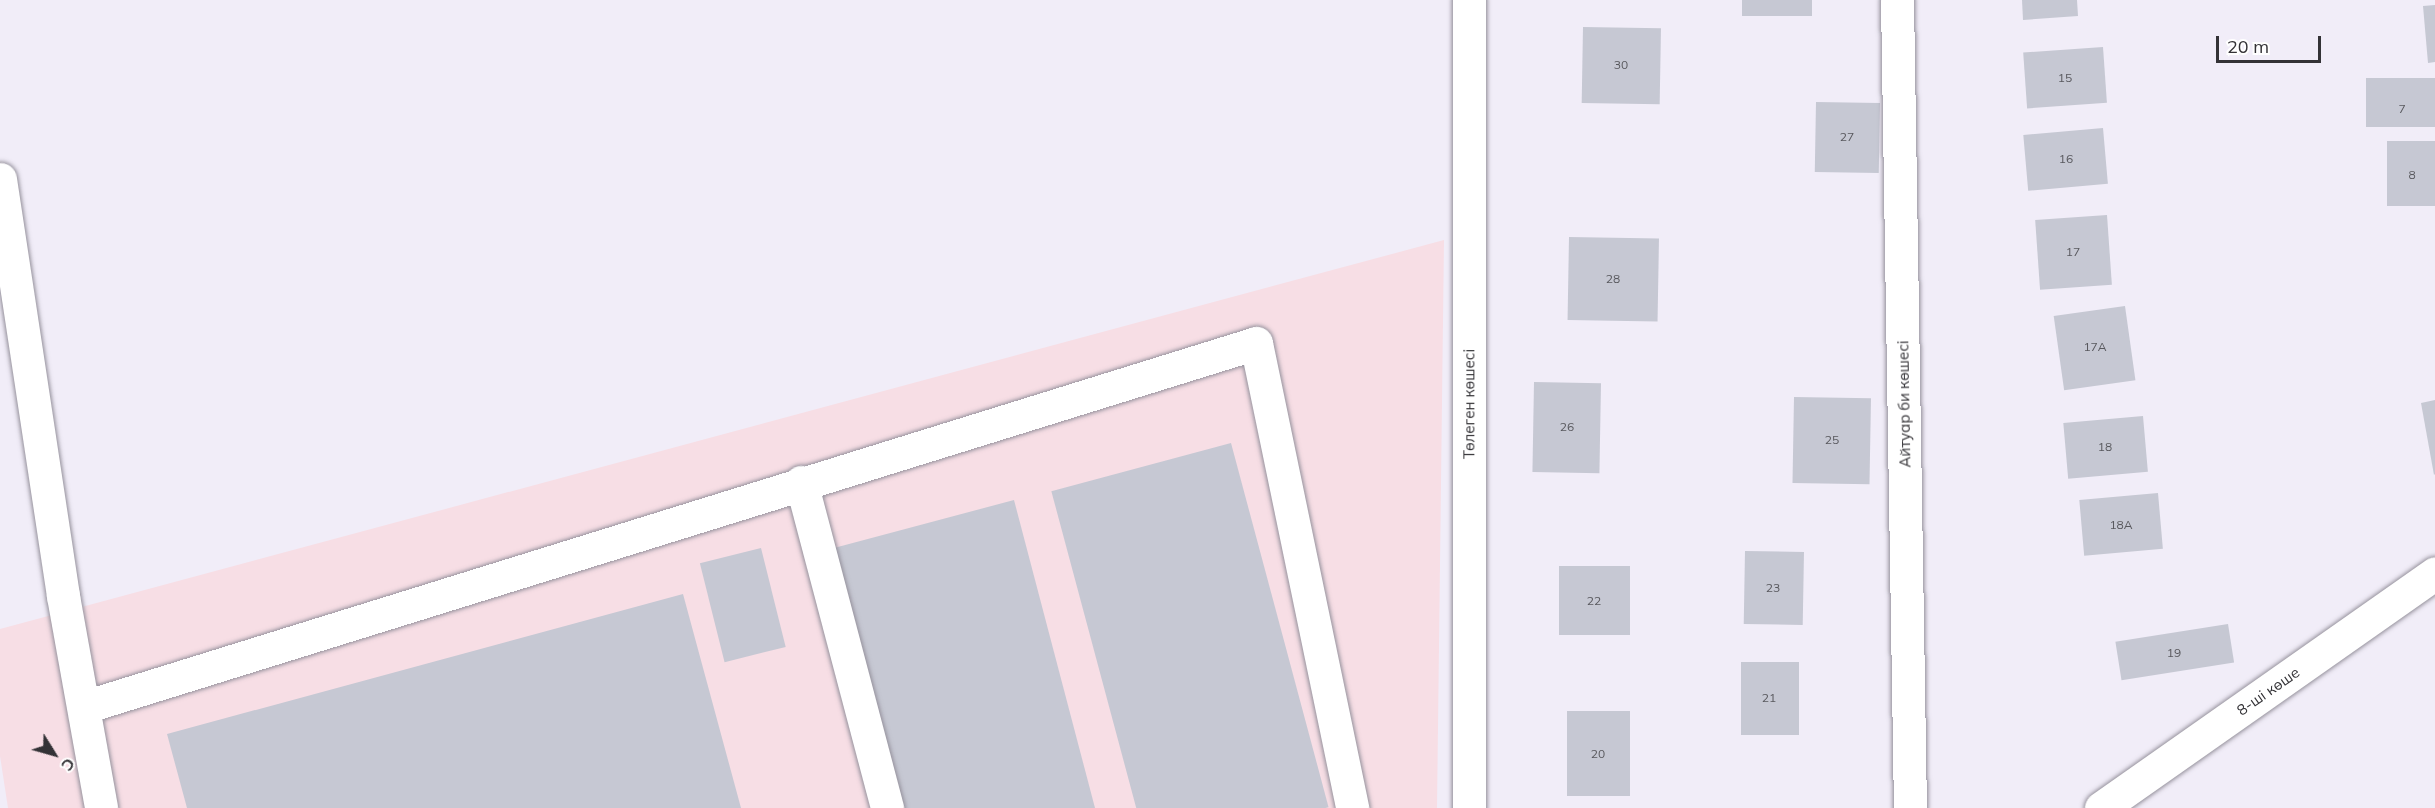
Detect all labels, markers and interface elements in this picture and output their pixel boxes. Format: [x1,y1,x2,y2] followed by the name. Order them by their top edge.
[2219,24,2324,62] scale bar
[2227,35,2269,58] text: 20 m
[1614,58,1628,72] house number: 30
[2058,71,2072,85] house number: 15
[2398,102,2406,116] house number: 7
[1840,130,1854,144] house number: 27
[2059,152,2073,166] house number: 16
[2408,168,2416,182] house number: 8
[2066,245,2080,259] house number: 17
[1606,272,1620,286] house number: 28
[1894,340,1914,468] street label: Айтуар би көшесі
[2083,340,2107,354] house number: 17А
[1460,349,1478,459] street label: Төлеген көшесі
[1560,420,1574,434] house number: 26
[1825,433,1839,447] house number: 25
[2098,440,2112,454] house number: 18
[2109,518,2133,532] house number: 18А
[1766,581,1780,595] house number: 23
[1587,594,1601,608] house number: 22
[2167,646,2181,660] house number: 19
[2233,663,2303,719] street label: 8-шi көше
[1762,691,1776,705] house number: 21
[24,724,84,784] north arrow
[1591,747,1605,761] house number: 20
[57,754,80,775] text: С

